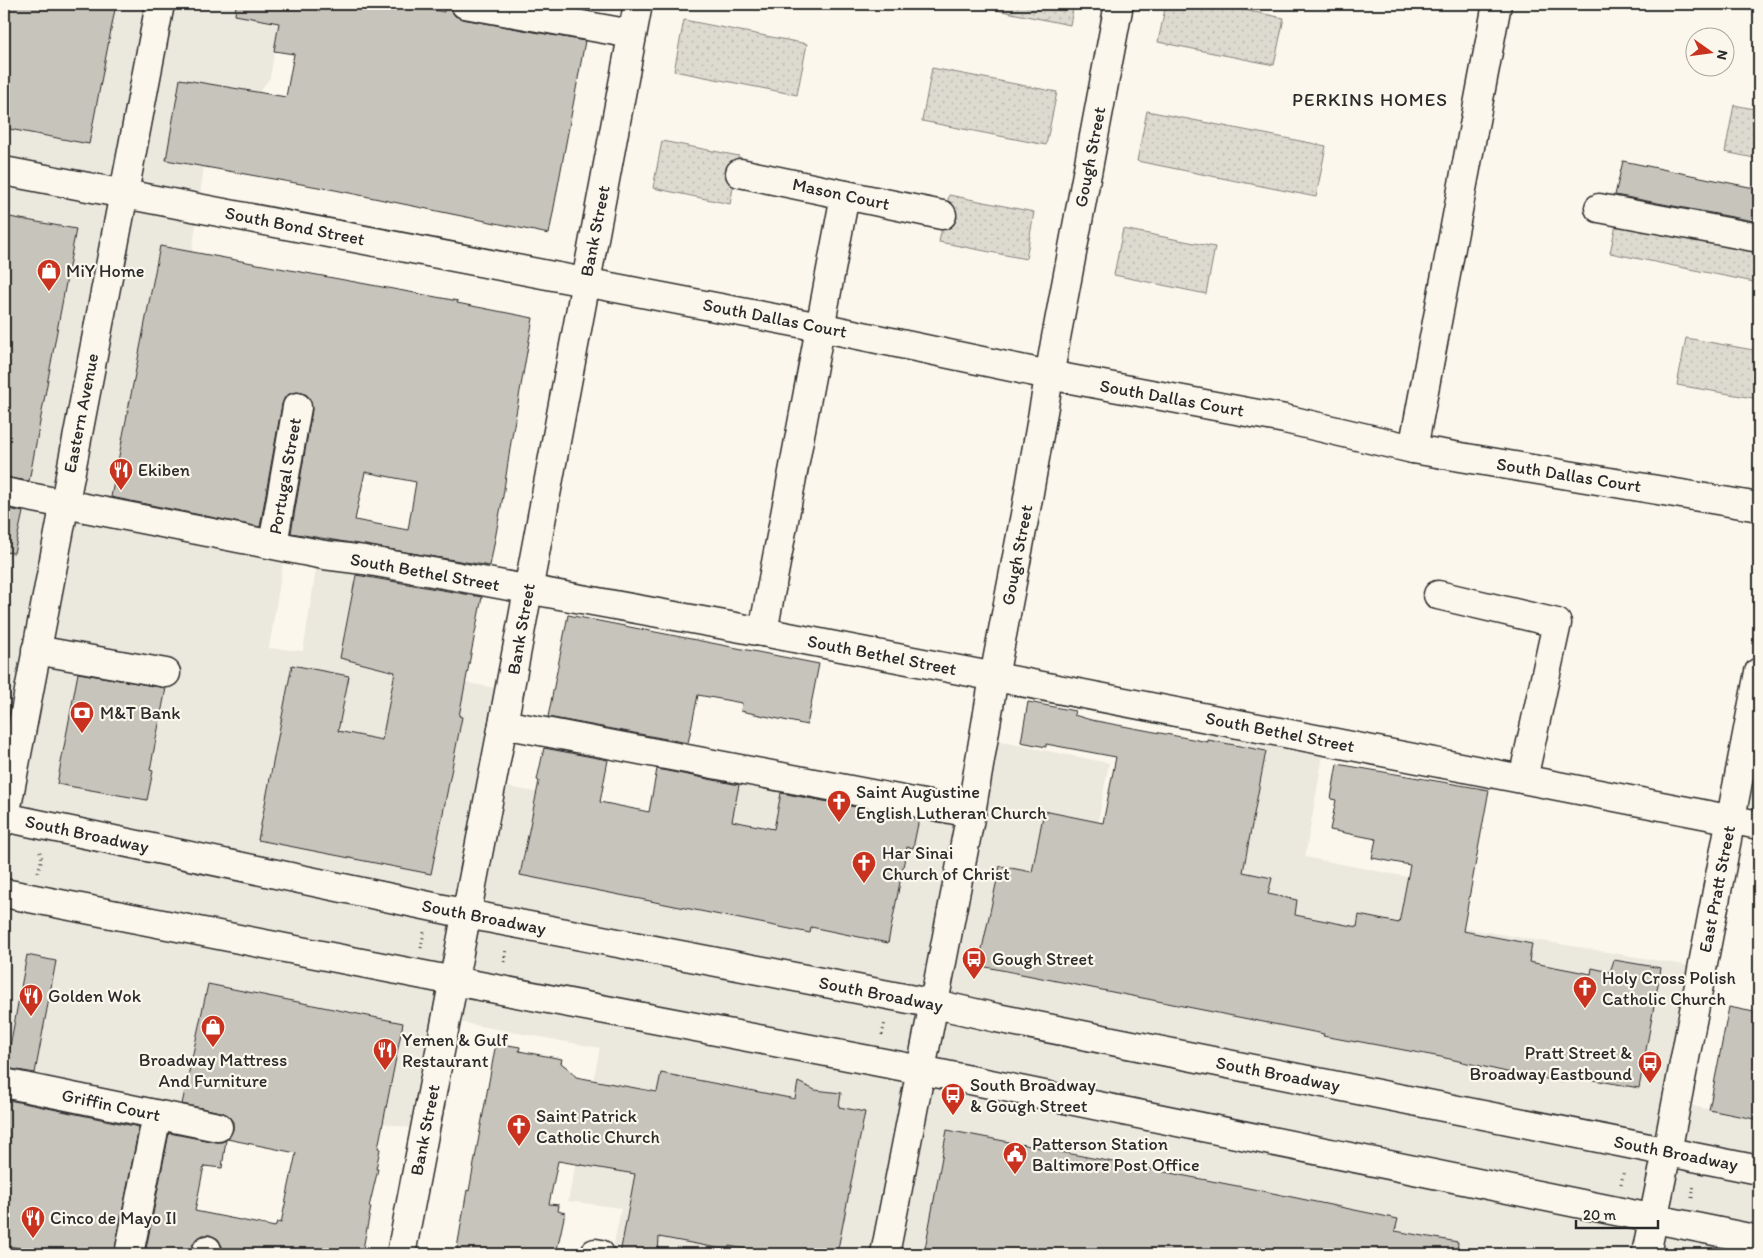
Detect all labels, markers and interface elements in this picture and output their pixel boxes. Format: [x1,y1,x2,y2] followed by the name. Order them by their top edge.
[1686,28,1736,78] north arrow
[1713,48,1732,62] text: N
[1292,88,1448,111] district label: PERKINS HOMES
[1069,105,1111,209] street label: Gough Street
[790,173,892,215] street label: Mason Court
[575,183,615,278] street label: Bank Street
[223,202,367,250] street label: South Bond Street
[36,258,62,292] shop icon: MiY Home
[66,260,144,282] place label: MiY Home
[701,293,849,343] street label: South Dallas Court
[59,351,103,475] street label: Eastern Avenue
[1098,374,1246,422] street label: South Dallas Court
[264,416,306,536] street label: Portugal Street
[1495,453,1643,497] street label: South Dallas Court
[108,457,134,491] restaurant icon: Ekiben
[138,459,190,481] place label: Ekiben
[996,503,1038,607] street label: Gough Street
[349,548,502,596] street label: South Bethel Street
[502,581,540,676] street label: Bank Street
[806,630,959,680] street label: South Bethel Street
[69,700,95,734] bank icon: M&T Bank
[100,702,180,724] place label: M&T Bank
[1204,707,1357,757] street label: South Bethel Street
[856,781,1047,824] place label: Saint Augustine English Lutheran Church
[826,789,852,823] church icon: Saint Augustine English Lutheran Church
[23,810,151,858] street label: South Broadway
[1694,823,1740,954] street label: East Pratt Street
[882,842,1010,885] place label: Har Sinai Church of Christ
[851,850,877,884] church icon: Har Sinai Church of Christ
[420,894,548,940] street label: South Broadway
[961,946,987,980] bus stop icon: Gough Street
[992,948,1094,970] place label: Gough Street
[1602,967,1736,1010] place label: Holy Cross Polish Catholic Church
[817,971,945,1017] street label: South Broadway
[1572,975,1598,1009] church icon: Holy Cross Polish Catholic Church
[18,983,44,1017] restaurant icon: Golden Wok
[48,985,142,1007] place label: Golden Wok
[200,1014,226,1048] shop icon: Broadway Mattress And Furniture
[402,1029,508,1072] place label: Yemen & Gulf Restaurant
[372,1037,398,1071] restaurant icon: Yemen & Gulf Restaurant
[1469,1042,1632,1085] place label: Pratt Street & Broadway Eastbound
[139,1049,287,1092] place label: Broadway Mattress And Furniture
[1637,1050,1663,1084] bus stop icon: Pratt Street & Broadway Eastbound
[1214,1051,1342,1097] street label: South Broadway
[970,1074,1096,1117] place label: South Broadway & Gough Street
[405,1082,445,1177] street label: Bank Street
[940,1082,966,1116] bus stop icon: South Broadway & Gough Street
[60,1084,163,1126] street label: Griffin Court
[536,1105,660,1148] place label: Saint Patrick Catholic Church
[506,1113,532,1147] church icon: Saint Patrick Catholic Church
[1612,1130,1740,1176] street label: South Broadway
[1032,1133,1200,1176] place label: Patterson Station Baltimore Post Office
[1002,1141,1028,1175] public building icon: Patterson Station Baltimore Post Office
[1576,1198,1658,1230] scale bar
[20,1205,46,1239] restaurant icon: Cinco de Mayo II
[1583,1206,1617,1224] text: 20 m
[50,1207,177,1229] place label: Cinco de Mayo II

